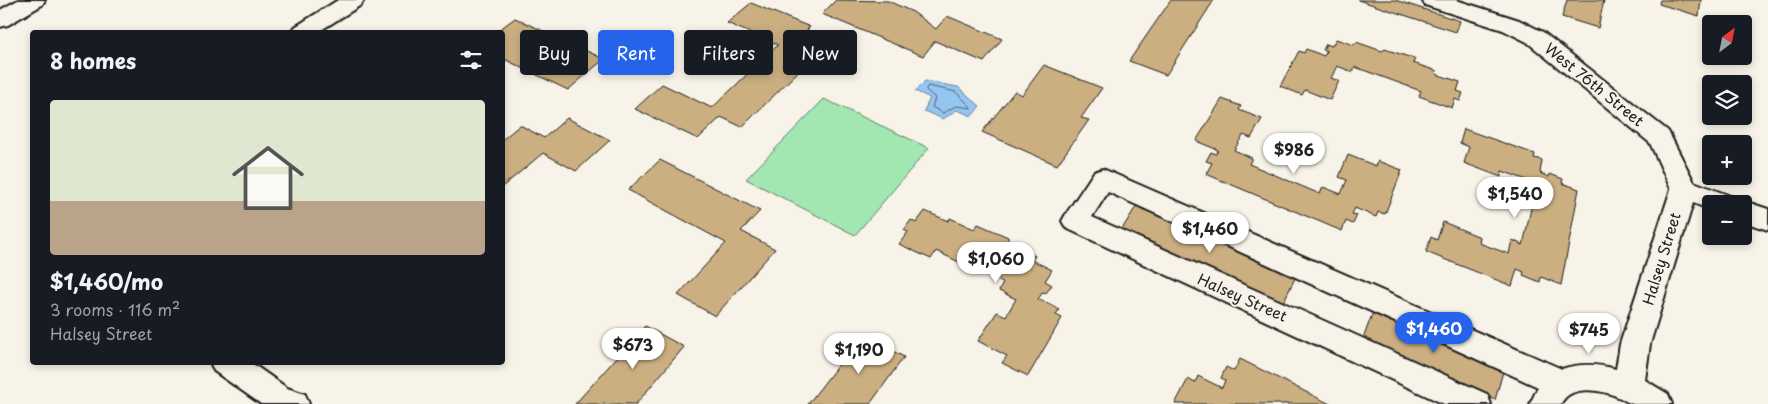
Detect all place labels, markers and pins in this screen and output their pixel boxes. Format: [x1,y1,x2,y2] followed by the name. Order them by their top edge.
[1264,132,1324,175] pin: $986
[1474,176,1556,219] pin: $1,540
[1169,212,1251,254] pin: $1,460
[955,242,1037,284] pin: $1,060
[1393,312,1475,354] pin: $1,460
[1559,312,1619,355] pin: $745
[603,328,663,370] pin: $673
[818,332,900,375] pin: $1,190

